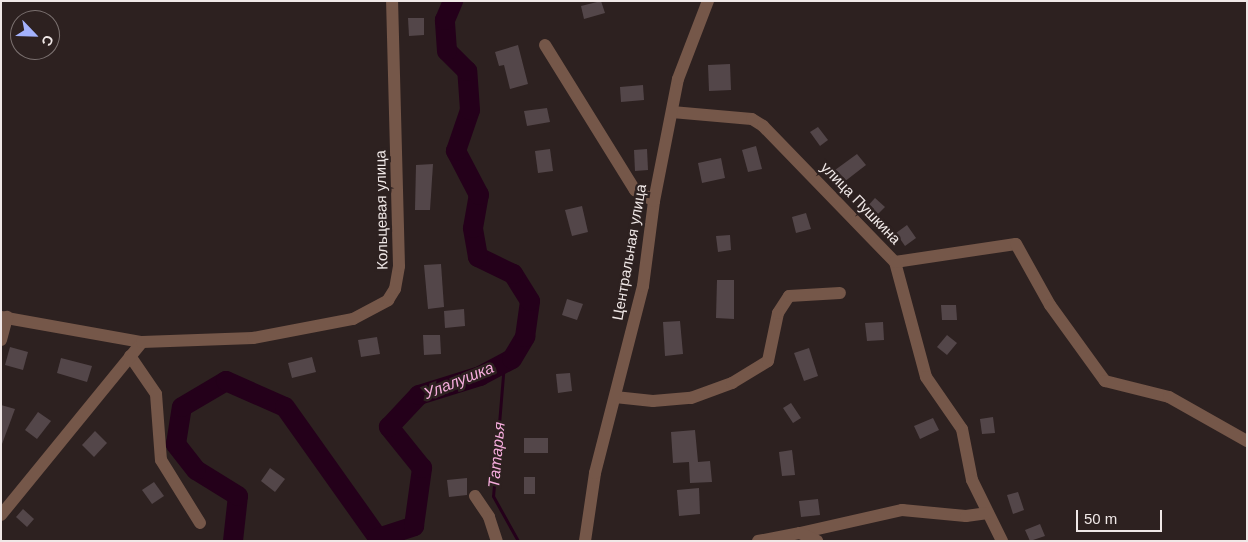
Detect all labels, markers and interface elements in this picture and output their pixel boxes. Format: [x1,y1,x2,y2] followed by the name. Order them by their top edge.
[10,10,60,60] north arrow
[38,33,57,49] text: С
[371,150,391,270] street label: Кольцевая улица
[817,158,905,248] street label: улица Пушкина
[608,182,650,322] street label: Центральная улица
[421,358,497,404] water label: Улалушка
[485,421,509,489] water label: Татарья
[1078,500,1164,532] scale bar
[1084,510,1117,527] text: 50 m

